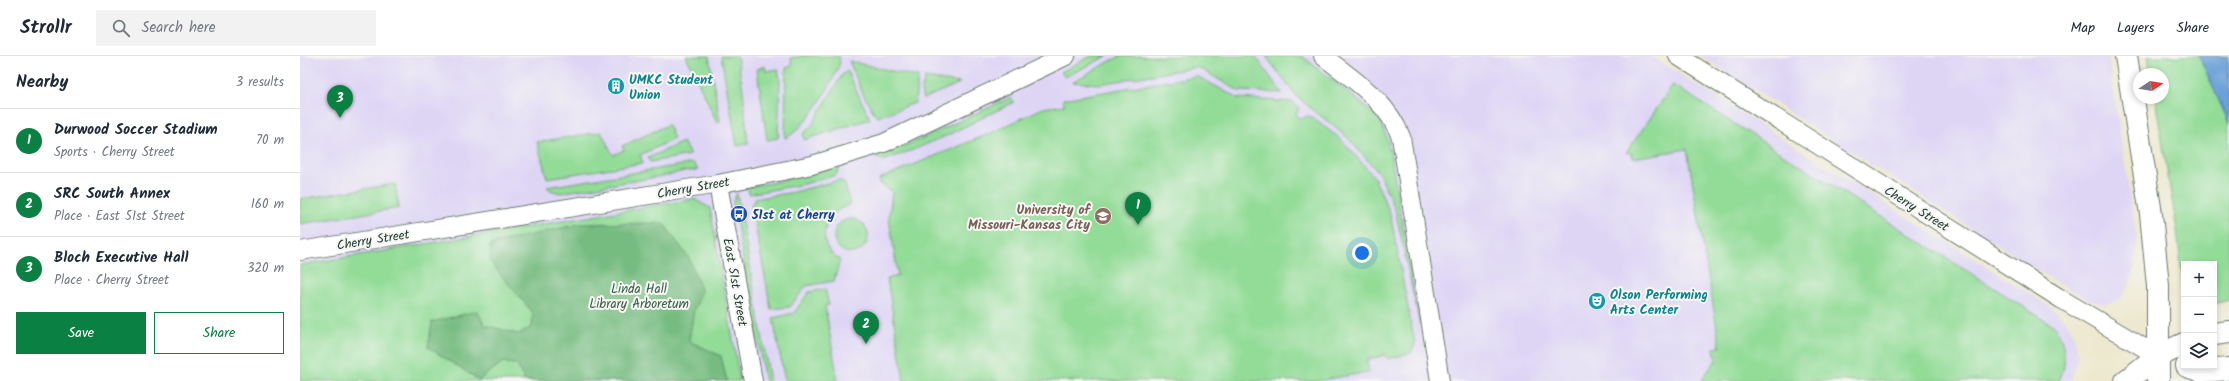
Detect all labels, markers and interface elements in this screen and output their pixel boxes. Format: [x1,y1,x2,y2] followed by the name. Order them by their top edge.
[96,10,376,46] search box
[20,13,72,43] text: Strollr
[142,16,216,40] text: Search here
[110,17,132,39] icon: search
[2071,17,2095,39] text: Map
[2117,17,2155,39] text: Layers
[2177,17,2209,39] text: Share
[2133,68,2169,104] north arrow
[16,69,68,96] text: Nearby
[629,70,713,106] place label: UMKC Student Union
[236,72,284,93] text: 3 results
[606,76,626,96] building icon: UMKC Student Union
[327,85,353,118] pin: 3
[54,118,217,142] text: Durwood Soccer Stadium
[27,130,31,151] text: 1
[256,130,284,151] text: 70 m
[54,142,175,163] text: Sports · Cherry Street
[655,172,732,205] street label: Cherry Street
[1879,181,1954,238] street label: Cherry Street
[54,182,170,206] text: SRC South Annex
[1125,192,1151,225] pin: 1
[25,194,33,215] text: 2
[251,194,284,215] text: 160 m
[968,200,1091,236] place label: University of Missouri-Kansas City
[729,204,749,224] bus stop icon: 51st at Cherry
[751,205,835,226] place label: 51st at Cherry
[54,206,185,227] text: Place · East 51st Street
[1093,206,1113,226] school or university icon: University of Missouri-Kansas City
[335,224,412,257] street label: Cherry Street
[716,236,753,329] street label: East 51st Street
[1352,243,1372,263] your location
[54,246,189,270] text: Bloch Executive Hall
[25,258,33,279] text: 3
[247,258,284,279] text: 320 m
[2181,261,2217,369] map controls
[2181,261,2217,297] button: +
[54,270,169,291] text: Place · Cherry Street
[589,279,689,315] park label: Linda Hall Library Arboretum
[1610,285,1708,321] place label: Olson Performing Arts Center
[1587,291,1607,311] theatre icon: Olson Performing Arts Center
[2181,297,2217,333] button: −
[853,311,879,344] pin: 2
[16,312,146,354] button: Save
[154,312,284,354] button: Share
[2181,333,2217,369] button: layers

